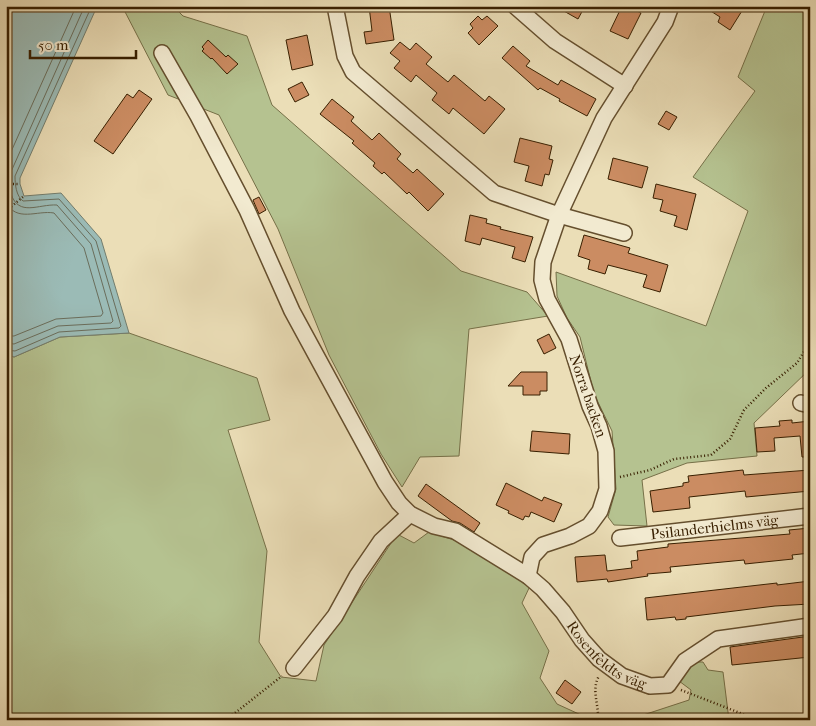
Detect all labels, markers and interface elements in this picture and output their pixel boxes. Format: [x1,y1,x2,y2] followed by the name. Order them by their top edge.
[30,28,136,60] scale bar
[38,36,69,54] text: 50 m
[565,352,611,440] street label: Norra backen
[650,511,780,543] street label: Psilanderhielms väg
[563,617,650,693] street label: Rosenfeldts väg

